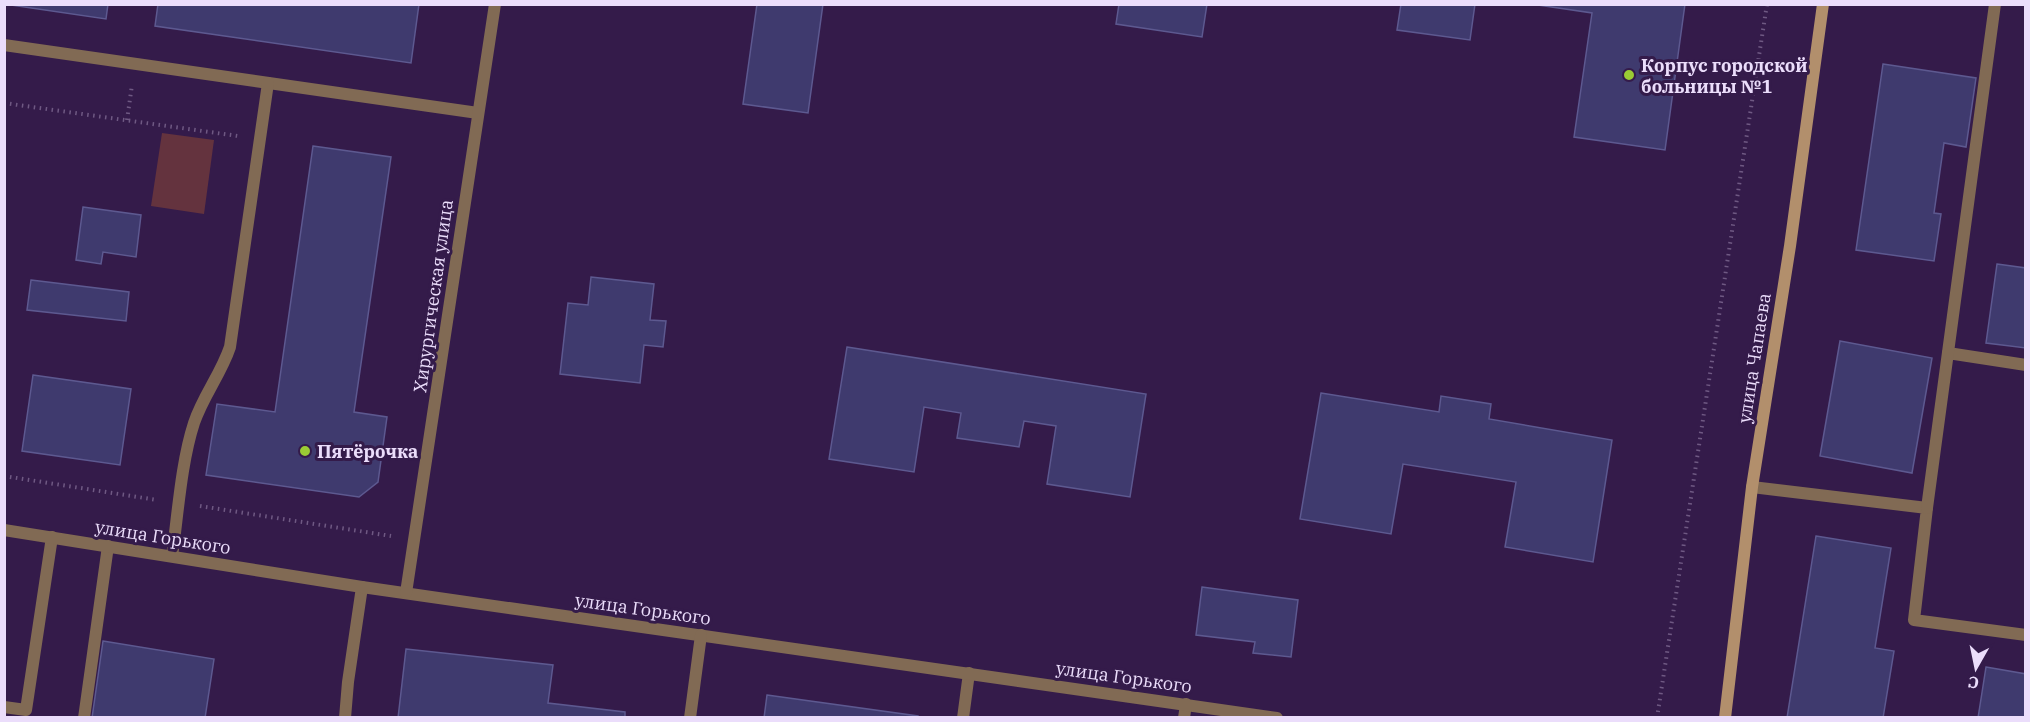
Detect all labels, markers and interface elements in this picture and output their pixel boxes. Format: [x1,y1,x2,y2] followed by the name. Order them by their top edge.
[1641,54,1808,98] place label: Корпус городской больницы №1
[1622,68,1636,82] marker: Корпус городской больницы №1
[408,198,458,394] street label: Хирургическая улица
[1732,291,1776,425] street label: улица Чапаева
[317,440,418,463] place label: Пятёрочка
[298,444,312,458] marker: Пятёрочка
[94,515,232,559] street label: улица Горького
[574,588,712,630] street label: улица Горького
[1946,638,2006,698] north arrow
[1055,656,1193,698] street label: улица Горького
[1967,672,1980,694] text: С

